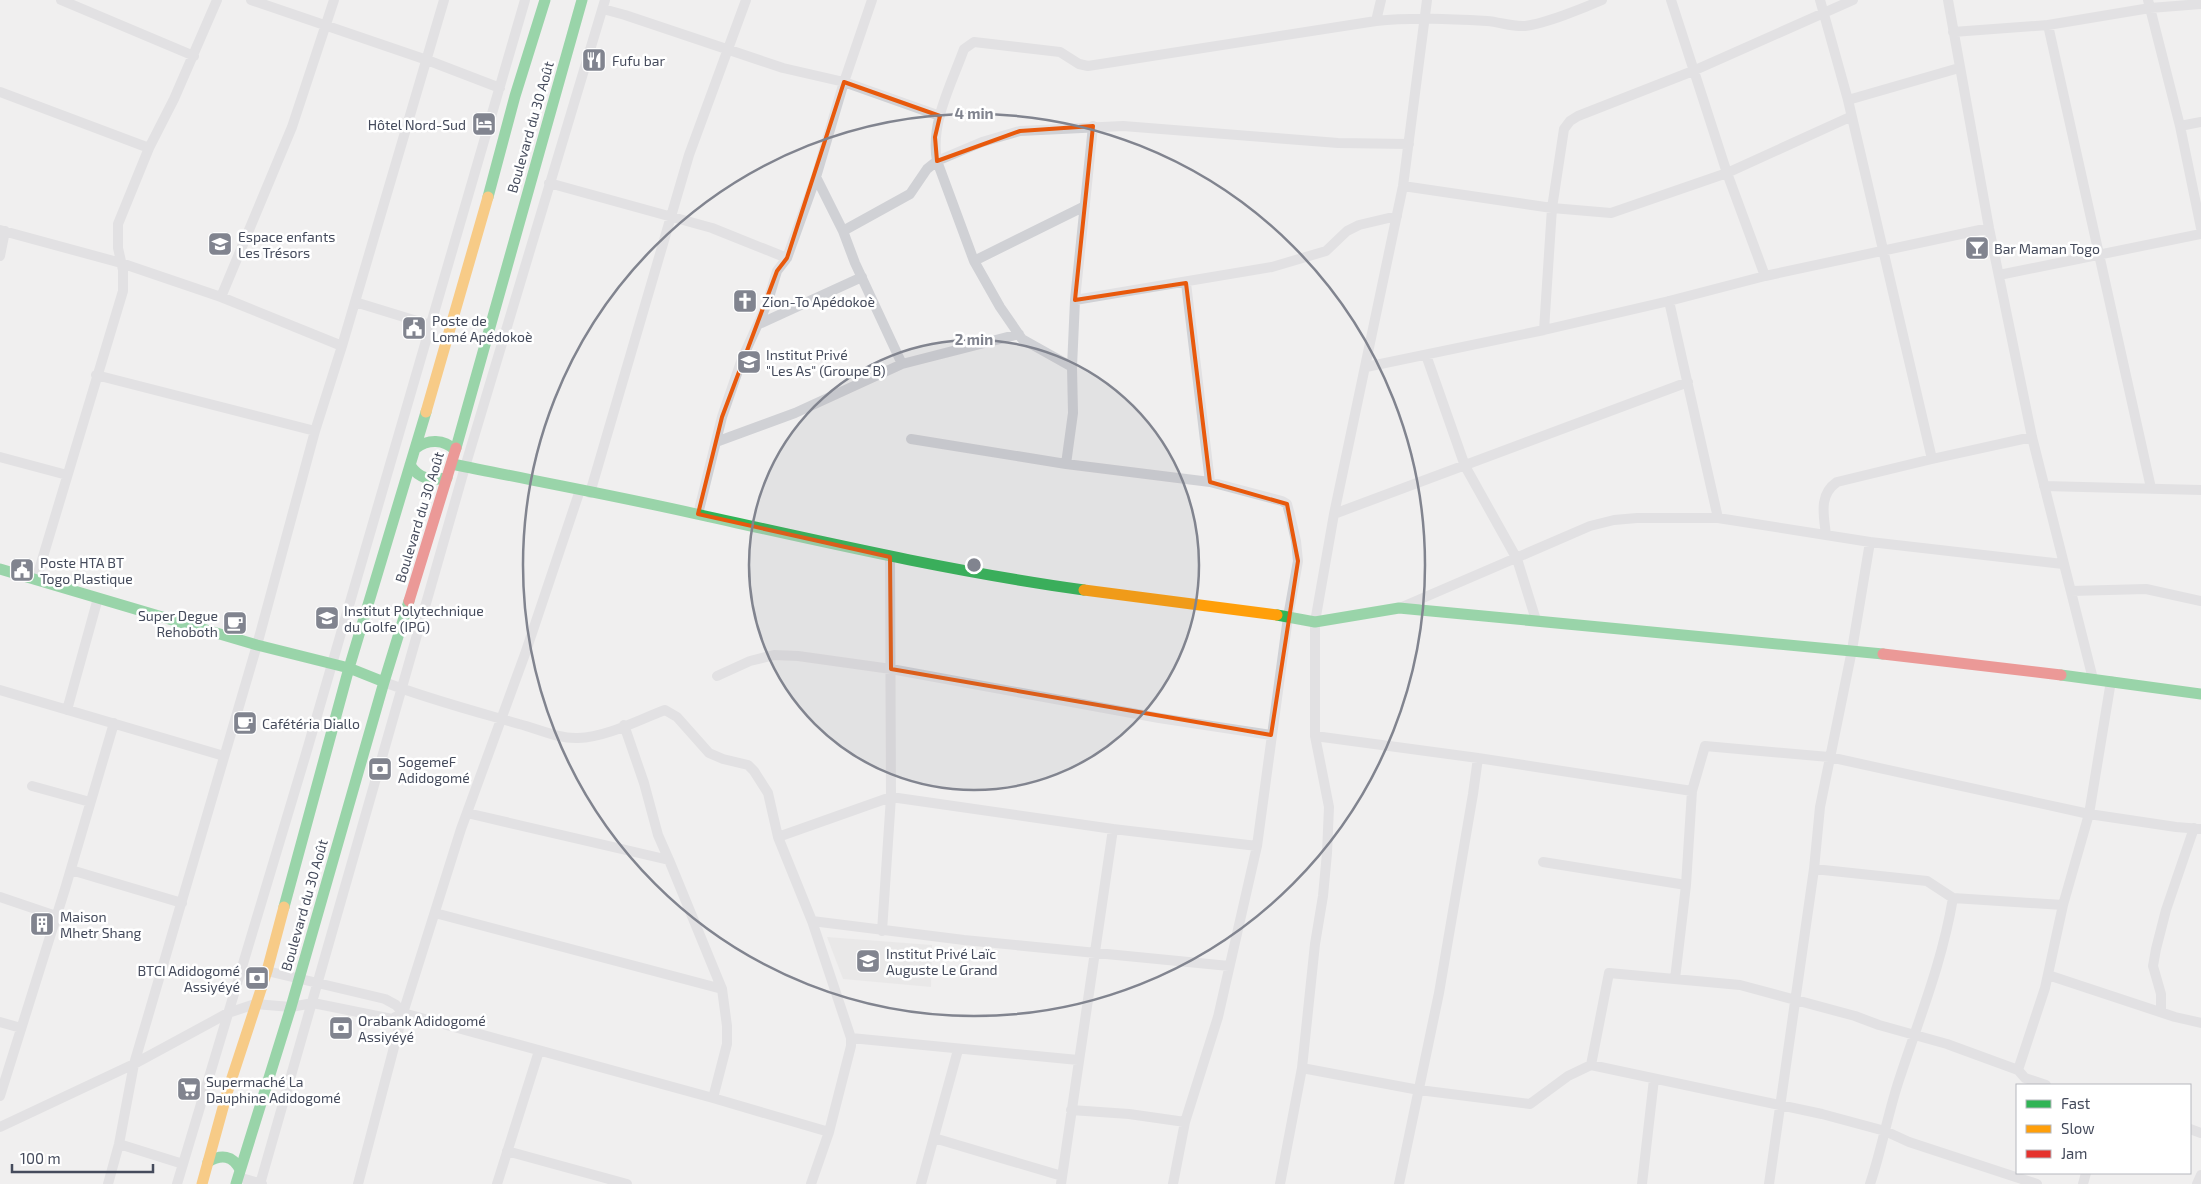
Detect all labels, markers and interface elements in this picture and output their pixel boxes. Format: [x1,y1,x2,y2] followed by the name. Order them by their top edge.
[581,47,607,73] restaurant icon: Fufu bar
[612,52,665,69] place label: Fufu bar
[503,59,557,195] street label: Boulevard du 30 Août
[954,104,994,122] text: 4 min
[471,111,497,137] hotel icon: Hôtel Nord-Sud
[368,116,466,133] place label: Hôtel Nord-Sud
[238,228,335,261] place label: Espace enfants Les Trésors
[207,231,233,257] school or university icon: Espace enfants Les Trésors
[1964,235,1990,261] bar icon: Bar Maman Togo
[1994,240,2100,257] place label: Bar Maman Togo
[732,288,758,314] church icon: Zion-To Apédokoè
[762,293,875,310] place label: Zion-To Apédokoè
[432,312,532,345] place label: Poste de Lomé Apédokoè
[401,315,427,341] public building icon: Poste de Lomé Apédokoè
[955,330,993,348] text: 2 min
[766,346,886,379] place label: Institut Privé "Les As" (Groupe B)
[736,349,762,375] school or university icon: Institut Privé "Les As" (Groupe B)
[391,449,447,585] street label: Boulevard du 30 Août
[40,554,133,587] place label: Poste HTA BT Togo Plastique
[965,556,983,574] centre of rings
[9,557,35,583] public building icon: Poste HTA BT Togo Plastique
[344,602,484,635] place label: Institut Polytechnique du Golfe (IPG)
[314,605,340,631] school or university icon: Institut Polytechnique du Golfe (IPG)
[138,607,218,640] place label: Super Degue Rehoboth
[222,610,248,636] cafe icon: Super Degue Rehoboth
[232,710,258,736] cafe icon: Cafétéria Diallo
[262,715,360,732] place label: Cafétéria Diallo
[398,753,470,786] place label: SogemeF Adidogomé
[367,756,393,782] bank icon: SogemeF Adidogomé
[277,837,331,973] street label: Boulevard du 30 Août
[60,908,142,941] place label: Maison Mhetr Shang
[29,911,55,937] building icon: Maison Mhetr Shang
[886,945,998,978] place label: Institut Privé Laïc Auguste Le Grand
[855,948,881,974] school or university icon: Institut Privé Laïc Auguste Le Grand
[137,962,240,995] place label: BTCI Adidogomé Assiyéyé
[244,965,270,991] bank icon: BTCI Adidogomé Assiyéyé
[358,1012,486,1045] place label: Orabank Adidogomé Assiyéyé
[328,1015,354,1041] bank icon: Orabank Adidogomé Assiyéyé
[206,1073,341,1106] place label: Supermaché La Dauphine Adidogomé
[176,1076,202,1102] supermarket icon: Supermaché La Dauphine Adidogomé
[2016,1084,2191,1174] legend
[2061,1094,2091,1112] text: Fast
[2061,1119,2095,1137] text: Slow
[12,1142,154,1174] scale bar
[2061,1144,2087,1162] text: Jam
[20,1149,61,1167] text: 100 m

